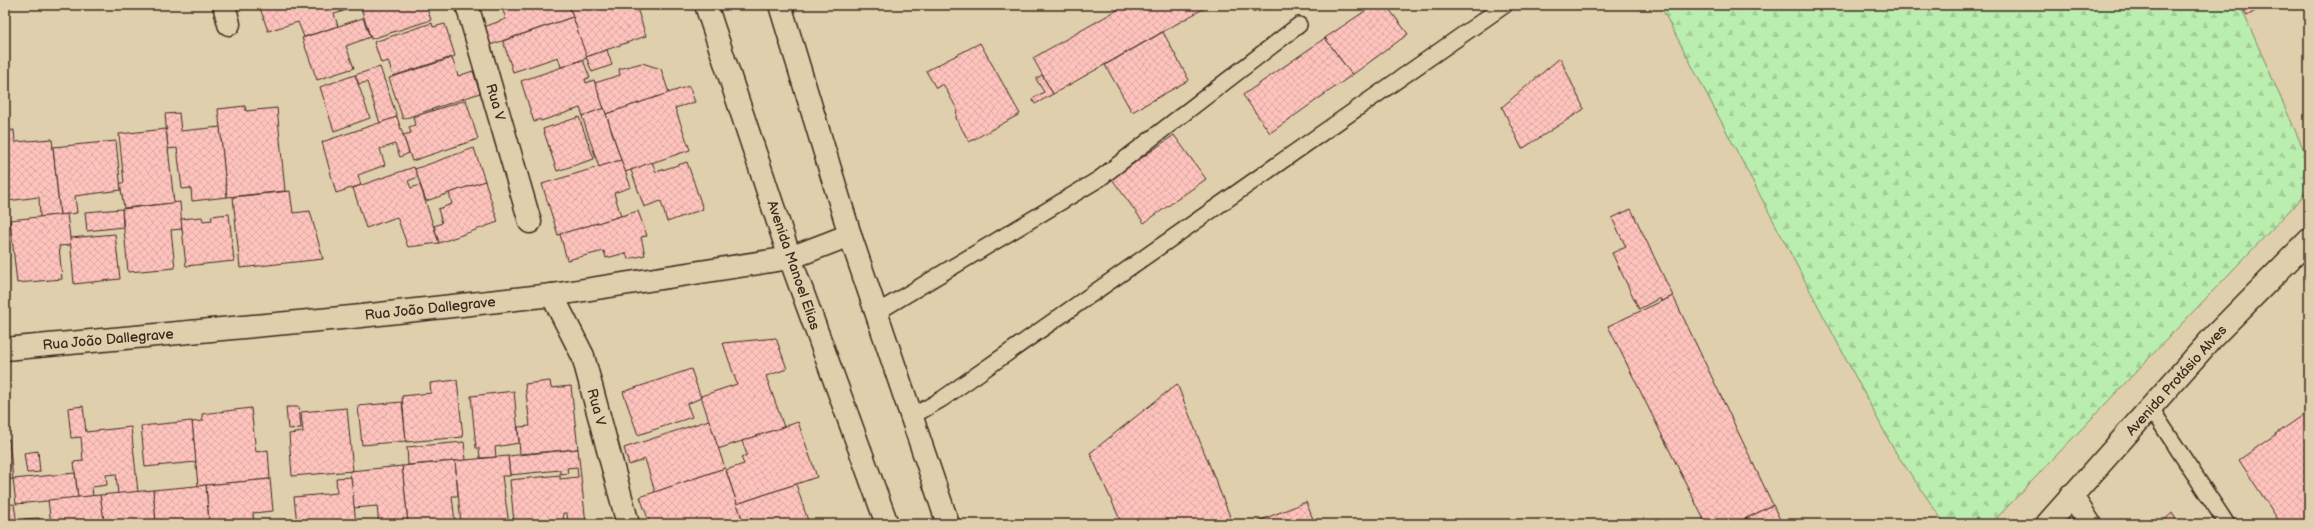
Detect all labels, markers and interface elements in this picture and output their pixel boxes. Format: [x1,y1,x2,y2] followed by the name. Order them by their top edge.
[482,82,509,123] street label: Rua V
[763,198,824,332] street label: Avenida Manoel Elias
[364,293,496,324] street label: Rua João Dallegrave
[2122,322,2230,439] street label: Avenida Protásio Alves
[42,325,174,354] street label: Rua João Dallegrave
[583,387,610,428] street label: Rua V

